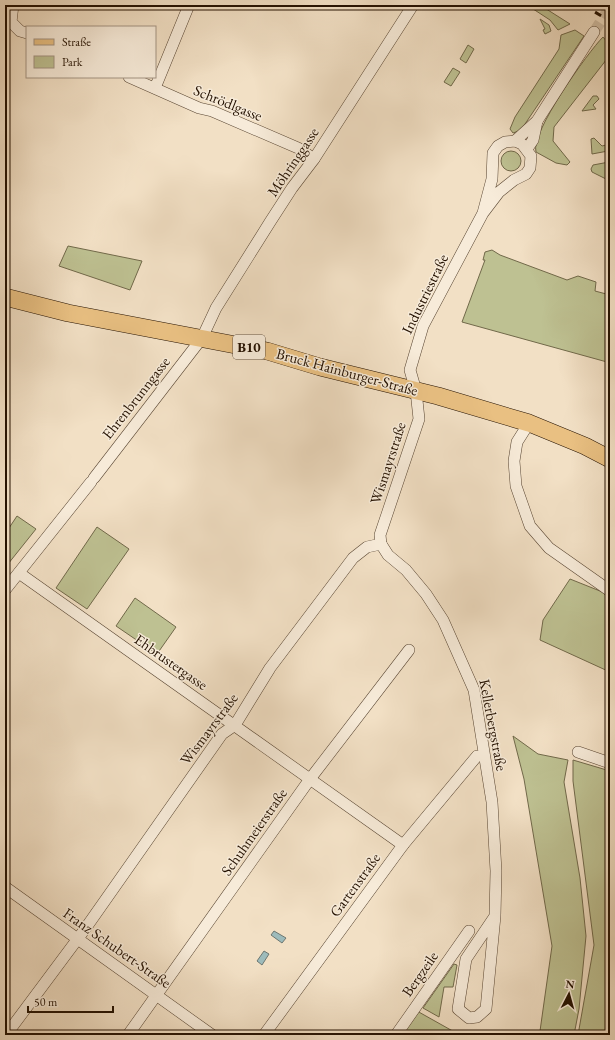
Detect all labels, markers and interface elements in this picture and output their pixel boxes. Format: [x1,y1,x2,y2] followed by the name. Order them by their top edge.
[26,26,156,78] legend
[62,34,91,50] text: Straße
[62,54,83,70] text: Park
[191,80,265,125] street label: Schrödlgasse
[263,123,323,200] street label: Möhringgasse
[397,251,452,337] street label: Industriestraße
[233,335,265,359] road number: B10
[274,343,420,400] street label: Bruck Hainburger-Straße
[97,353,174,443] street label: Ehrenbrunngasse
[365,419,410,506] street label: Wismayrstraße
[131,629,212,694] street label: Ehbrustergasse
[475,677,512,773] street label: Kellerbergstraße
[175,689,242,768] street label: Wismayrstraße
[216,784,291,879] street label: Schuhmeierstraße
[325,849,384,920] street label: Gartenstraße
[60,903,175,992] street label: Franz Schubert-Straße
[397,947,442,1000] street label: Bergzeile
[549,974,589,1014] north arrow
[565,977,575,991] text: N
[28,988,113,1014] scale bar
[34,994,58,1010] text: 50 m

